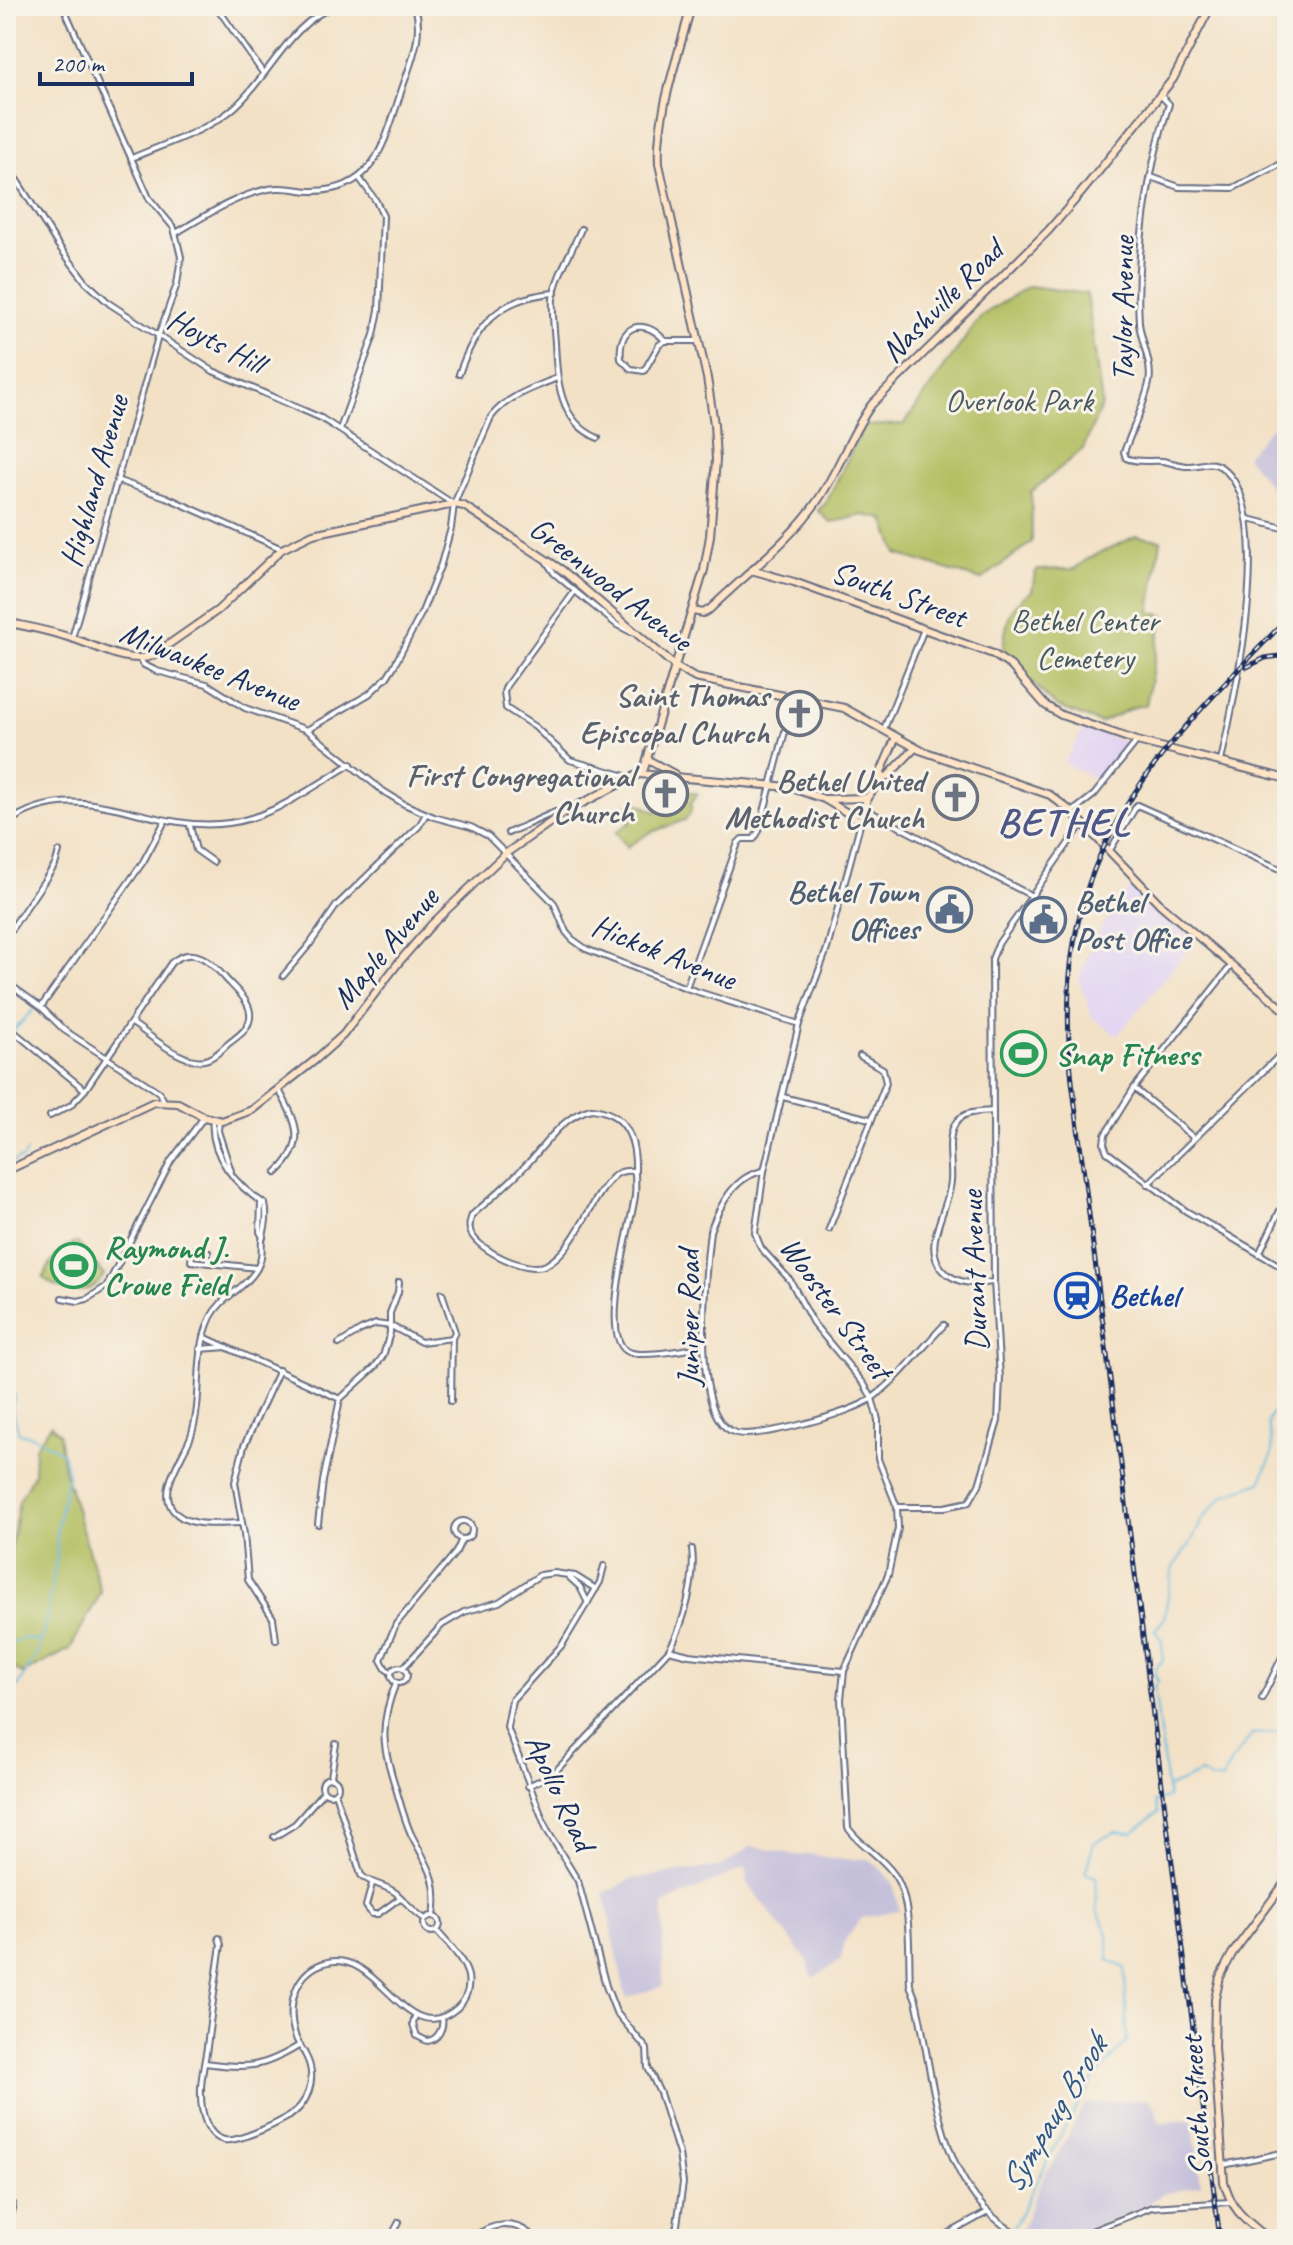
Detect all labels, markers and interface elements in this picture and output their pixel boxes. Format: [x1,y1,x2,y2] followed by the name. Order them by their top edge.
[40,36,192,86] scale bar
[52,49,106,79] text: 200 m
[872,228,1015,371] street label: Nashville Road
[1102,234,1143,382] street label: Taylor Avenue
[160,298,276,386] street label: Hoyts Hill
[945,380,1095,421] park label: Overlook Park
[50,388,139,572] street label: Highland Avenue
[521,508,703,662] street label: Greenwood Avenue
[826,551,975,638] street label: South Street
[1011,600,1162,678] park label: Bethel Center Cemetery
[114,611,308,722] street label: Milwaukee Avenue
[580,675,773,753] place label: Saint Thomas Episcopal Church
[776,689,824,737] church icon: Saint Thomas Episcopal Church
[407,755,640,833] place label: First Congregational Church
[725,760,929,838] place label: Bethel United Methodist Church
[641,769,689,817] church icon: First Congregational Church
[931,774,979,822] church icon: Bethel United Methodist Church
[997,797,1131,847] district label: BETHEL
[787,871,923,949] place label: Bethel Town Offices
[322,877,449,1017] street label: Maple Avenue
[1075,881,1193,959] place label: Bethel Post Office
[926,885,974,933] public building icon: Bethel Town Offices
[1020,895,1068,943] public building icon: Bethel Post Office
[586,905,744,1000] street label: Hickok Avenue
[1000,1030,1048,1078] sports icon: Snap Fitness
[1055,1034,1202,1075] place label: Snap Fitness
[951,1187,997,1352] street label: Durant Avenue
[104,1227,233,1305] place label: Raymond J. Crowe Field
[770,1229,904,1391] street label: Wooster Street
[49,1241,97,1289] sports icon: Raymond J. Crowe Field
[668,1245,709,1388] street label: Juniper Road
[1054,1271,1102,1319] station icon: Bethel
[1109,1275,1185,1316] place label: Bethel
[515,1727,607,1861] street label: Apollo Road
[989,2022,1120,2200] water label: Sympaug Brook
[1170,2031,1221,2177] street label: South Street

